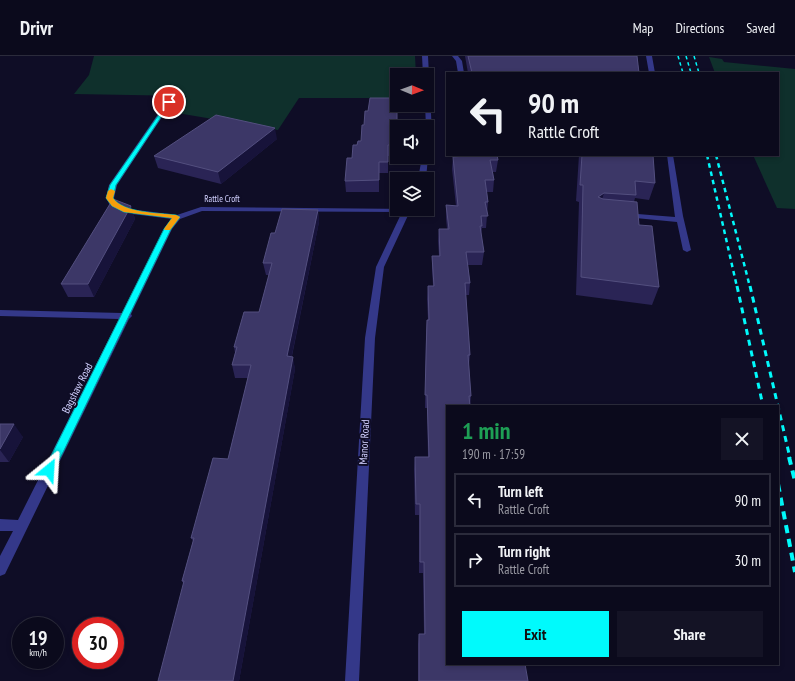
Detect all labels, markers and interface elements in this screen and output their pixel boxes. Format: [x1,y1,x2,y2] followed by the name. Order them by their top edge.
[20,16,53,40] text: Drivr
[633,19,653,37] text: Map
[675,19,724,37] text: Directions
[746,19,775,37] text: Saved
[390,68,434,112] north arrow
[390,68,434,216] map controls
[528,84,579,121] text: 90 m
[152,85,186,119] pin
[462,88,514,140] icon: left
[158,91,180,113] icon: arrive
[390,120,434,164] button: sound
[528,120,599,143] text: Rattle Croft
[390,172,434,216] button: layers
[204,193,240,204] street label: Rattle Croft
[58,360,96,416] street label: Bagshaw Road
[462,415,510,446] text: 1 min
[721,418,763,460] button: close
[356,419,372,465] street label: Manor Road
[462,446,525,463] text: 190 m · 17:59
[28,449,70,491] position arrow
[498,482,543,501] text: Turn left
[464,489,486,511] icon: left
[735,491,761,510] text: 90 m
[498,501,549,518] text: Rattle Croft
[498,542,550,561] text: Turn right
[464,549,486,571] icon: right
[735,551,761,570] text: 30 m
[498,561,549,578] text: Rattle Croft
[462,611,609,657] button: Exit
[617,611,763,657] button: Share
[72,617,124,669] speed limit sign: 30
[28,625,48,651] text: 19
[29,646,47,659] text: km/h

